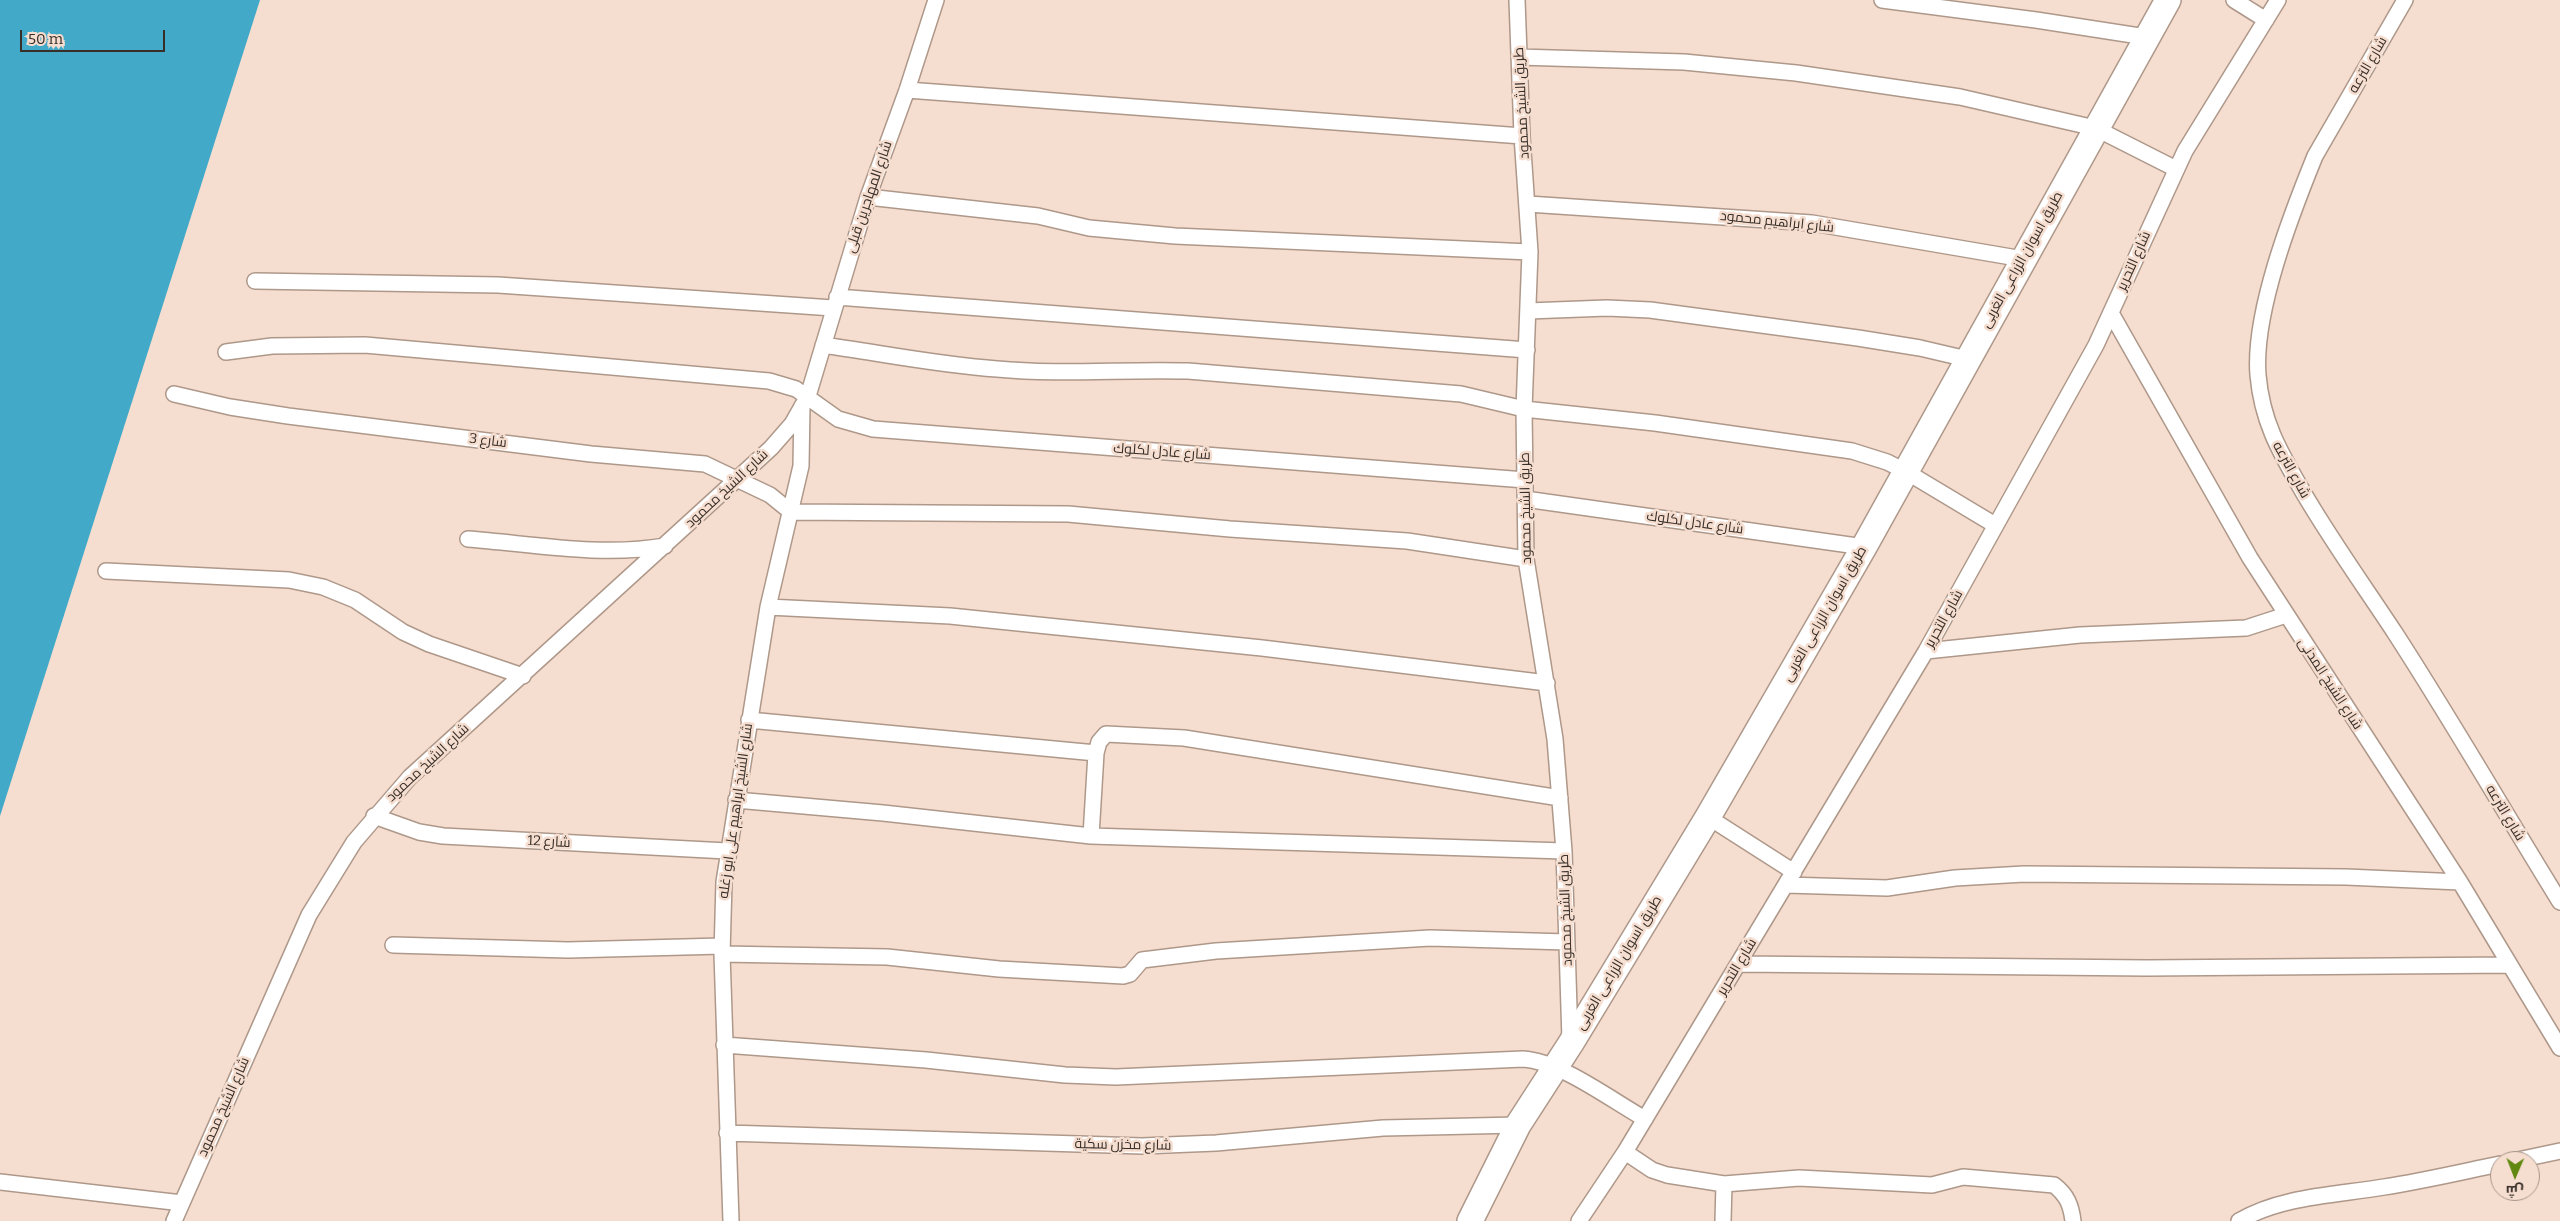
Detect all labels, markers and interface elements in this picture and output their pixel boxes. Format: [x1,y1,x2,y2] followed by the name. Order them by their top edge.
[22,20,168,52] scale bar
[28,30,63,48] text: 50 m
[2345,34,2391,96] street label: شارع الترعه
[1511,47,1533,159] street label: طريق الشيخ محمود
[842,139,896,255] street label: شارع المهاجرين قبلى
[1977,189,2067,331] street label: طريق اسوان الزراعى الغربى
[1719,208,1835,236] street label: شارع ابراهيم محمود
[2113,229,2155,293] street label: شارع التحرير
[468,430,508,452] street label: شارع 3
[2269,439,2313,501] street label: شارع الترعه
[1113,440,1211,464] street label: شارع عادل لكلوك
[682,446,772,532] street label: شارع الشيخ محمود
[1517,452,1535,564] street label: طريق الشيخ محمود
[1645,508,1745,538] street label: شارع عادل لكلوك
[1779,543,1871,685] street label: طريق اسوان الزراعى الغربى
[1921,587,1967,651] street label: شارع التحرير
[2294,635,2366,733] street label: شارع الشيخ المدنى
[383,720,473,806] street label: شارع الشيخ محمود
[715,722,757,900] street label: شارع الشيخ ابراهيم على ابو زغله
[2482,782,2528,844] street label: شارع الترعه
[527,832,571,852] street label: شارع 12
[1556,854,1576,966] street label: طريق الشيخ محمود
[1572,893,1666,1033] street label: طريق اسوان الزراعى الغربى
[1713,936,1761,998] street label: شارع التحرير
[195,1055,253,1159] street label: شارع الشيخ محمود
[1075,1136,1171,1154] street label: شارع مخزن سكية
[2490,1151,2540,1201] north arrow
[2506,1182,2524,1199] text: ش

